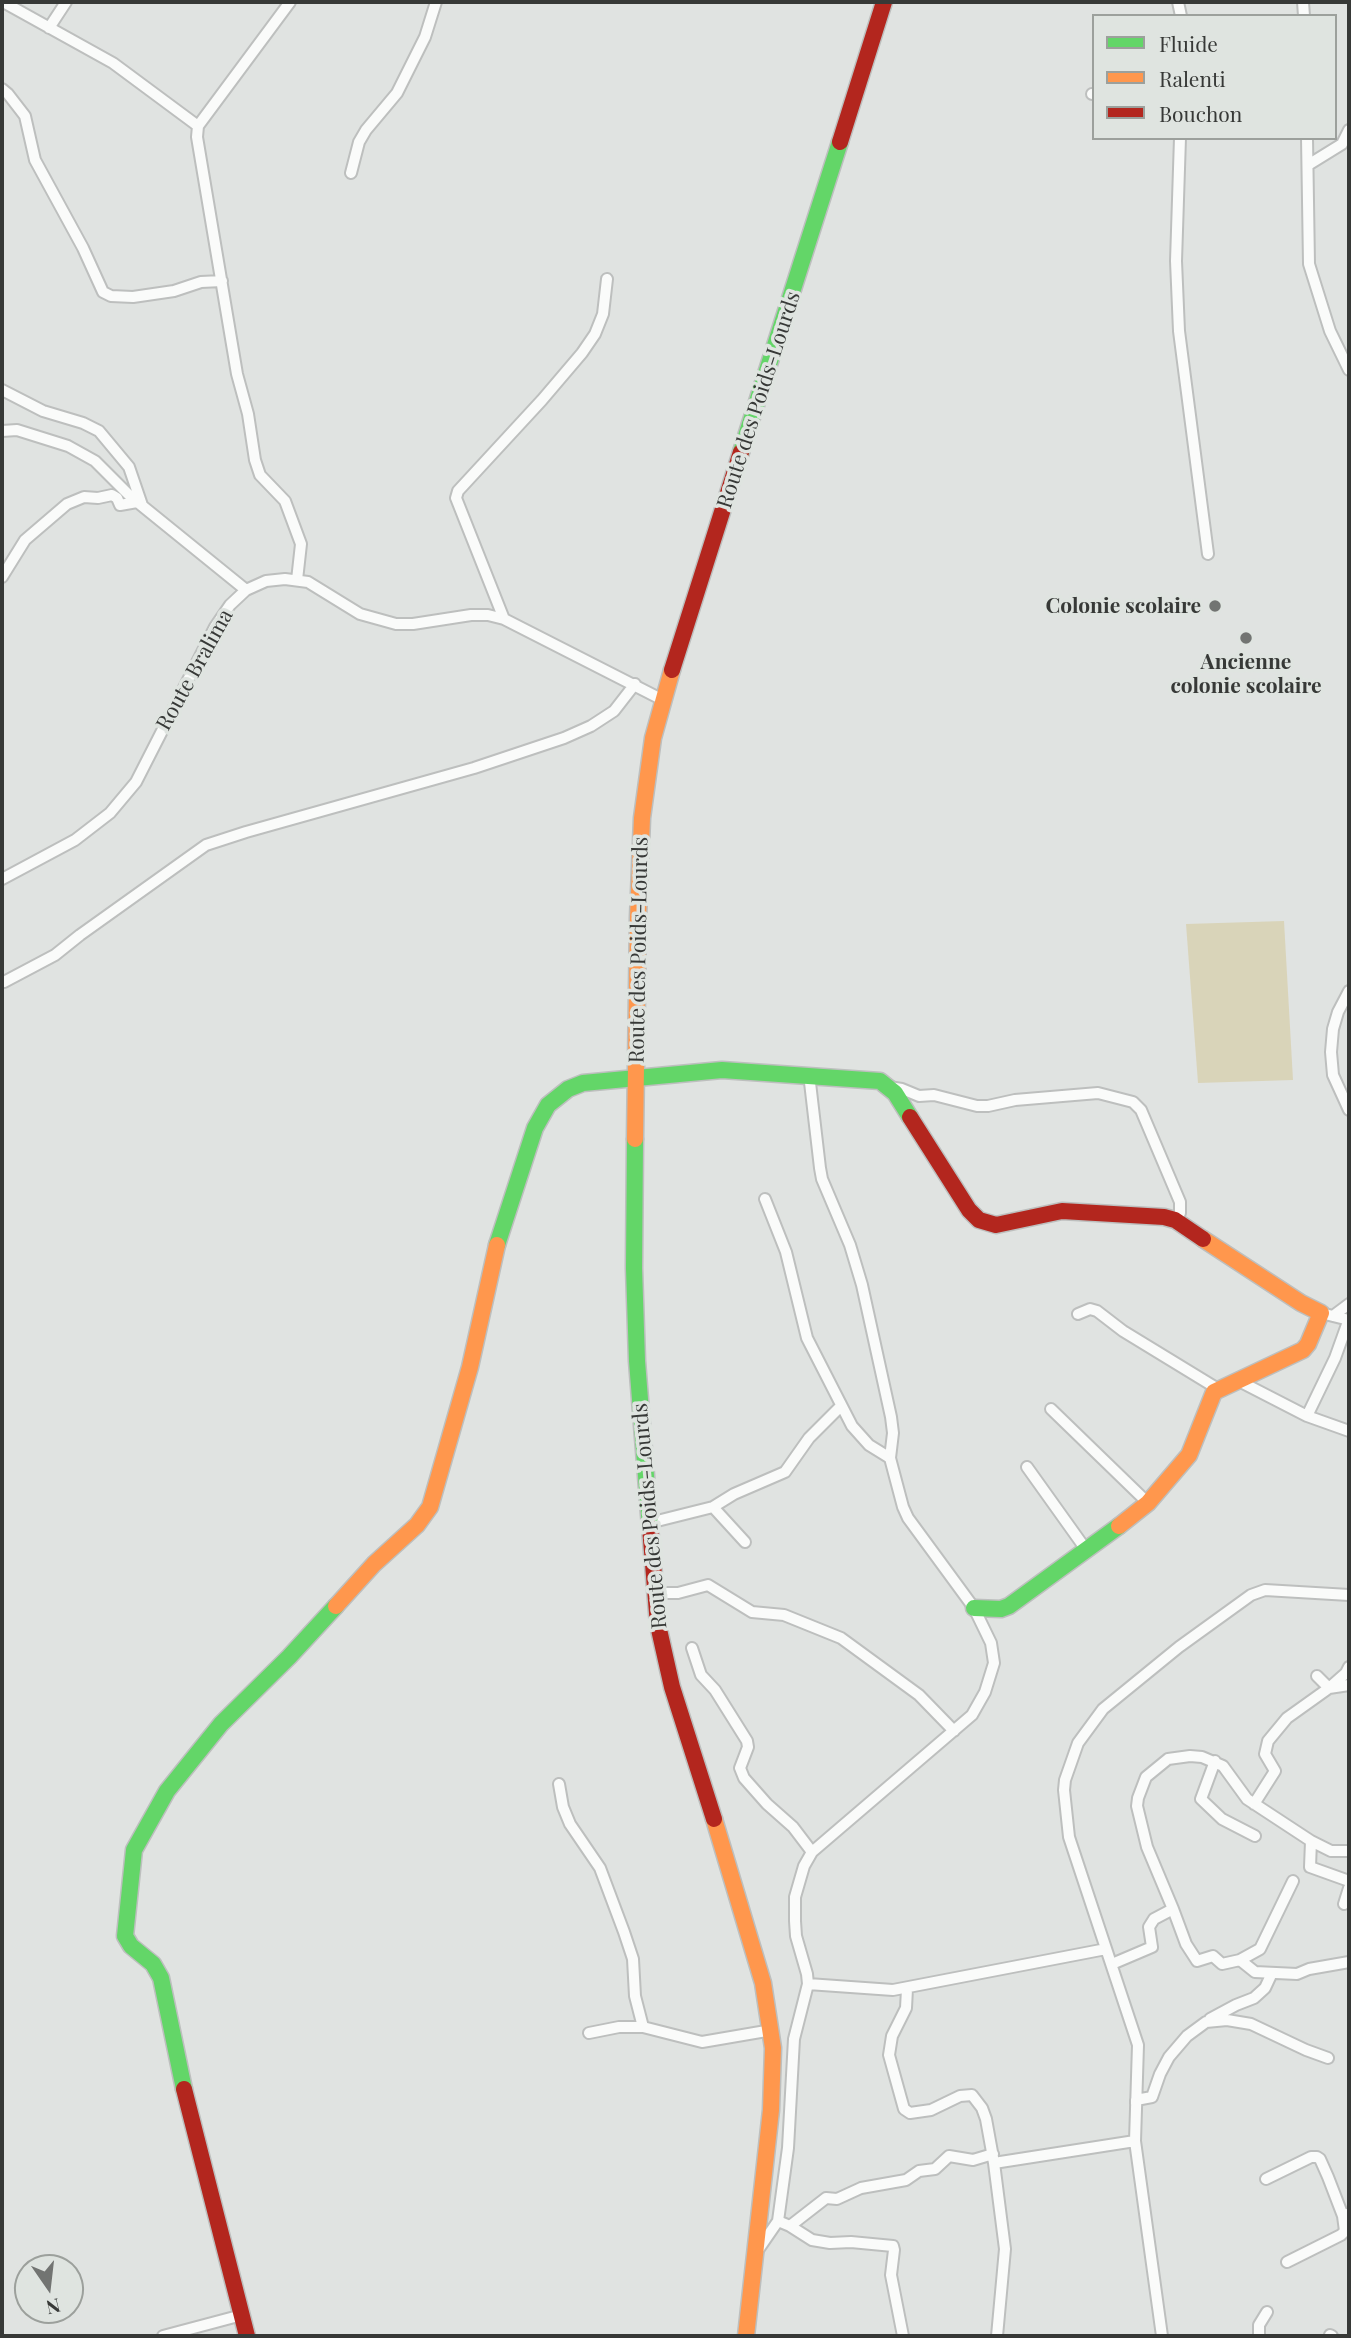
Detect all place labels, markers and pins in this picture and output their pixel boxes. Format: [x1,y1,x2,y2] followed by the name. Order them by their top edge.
[1045,593,1201,619] place label: Colonie scolaire
[1207,598,1223,614] marker: Colonie scolaire
[1238,630,1254,646] marker: Ancienne colonie scolaire
[1170,649,1322,699] place label: Ancienne colonie scolaire

